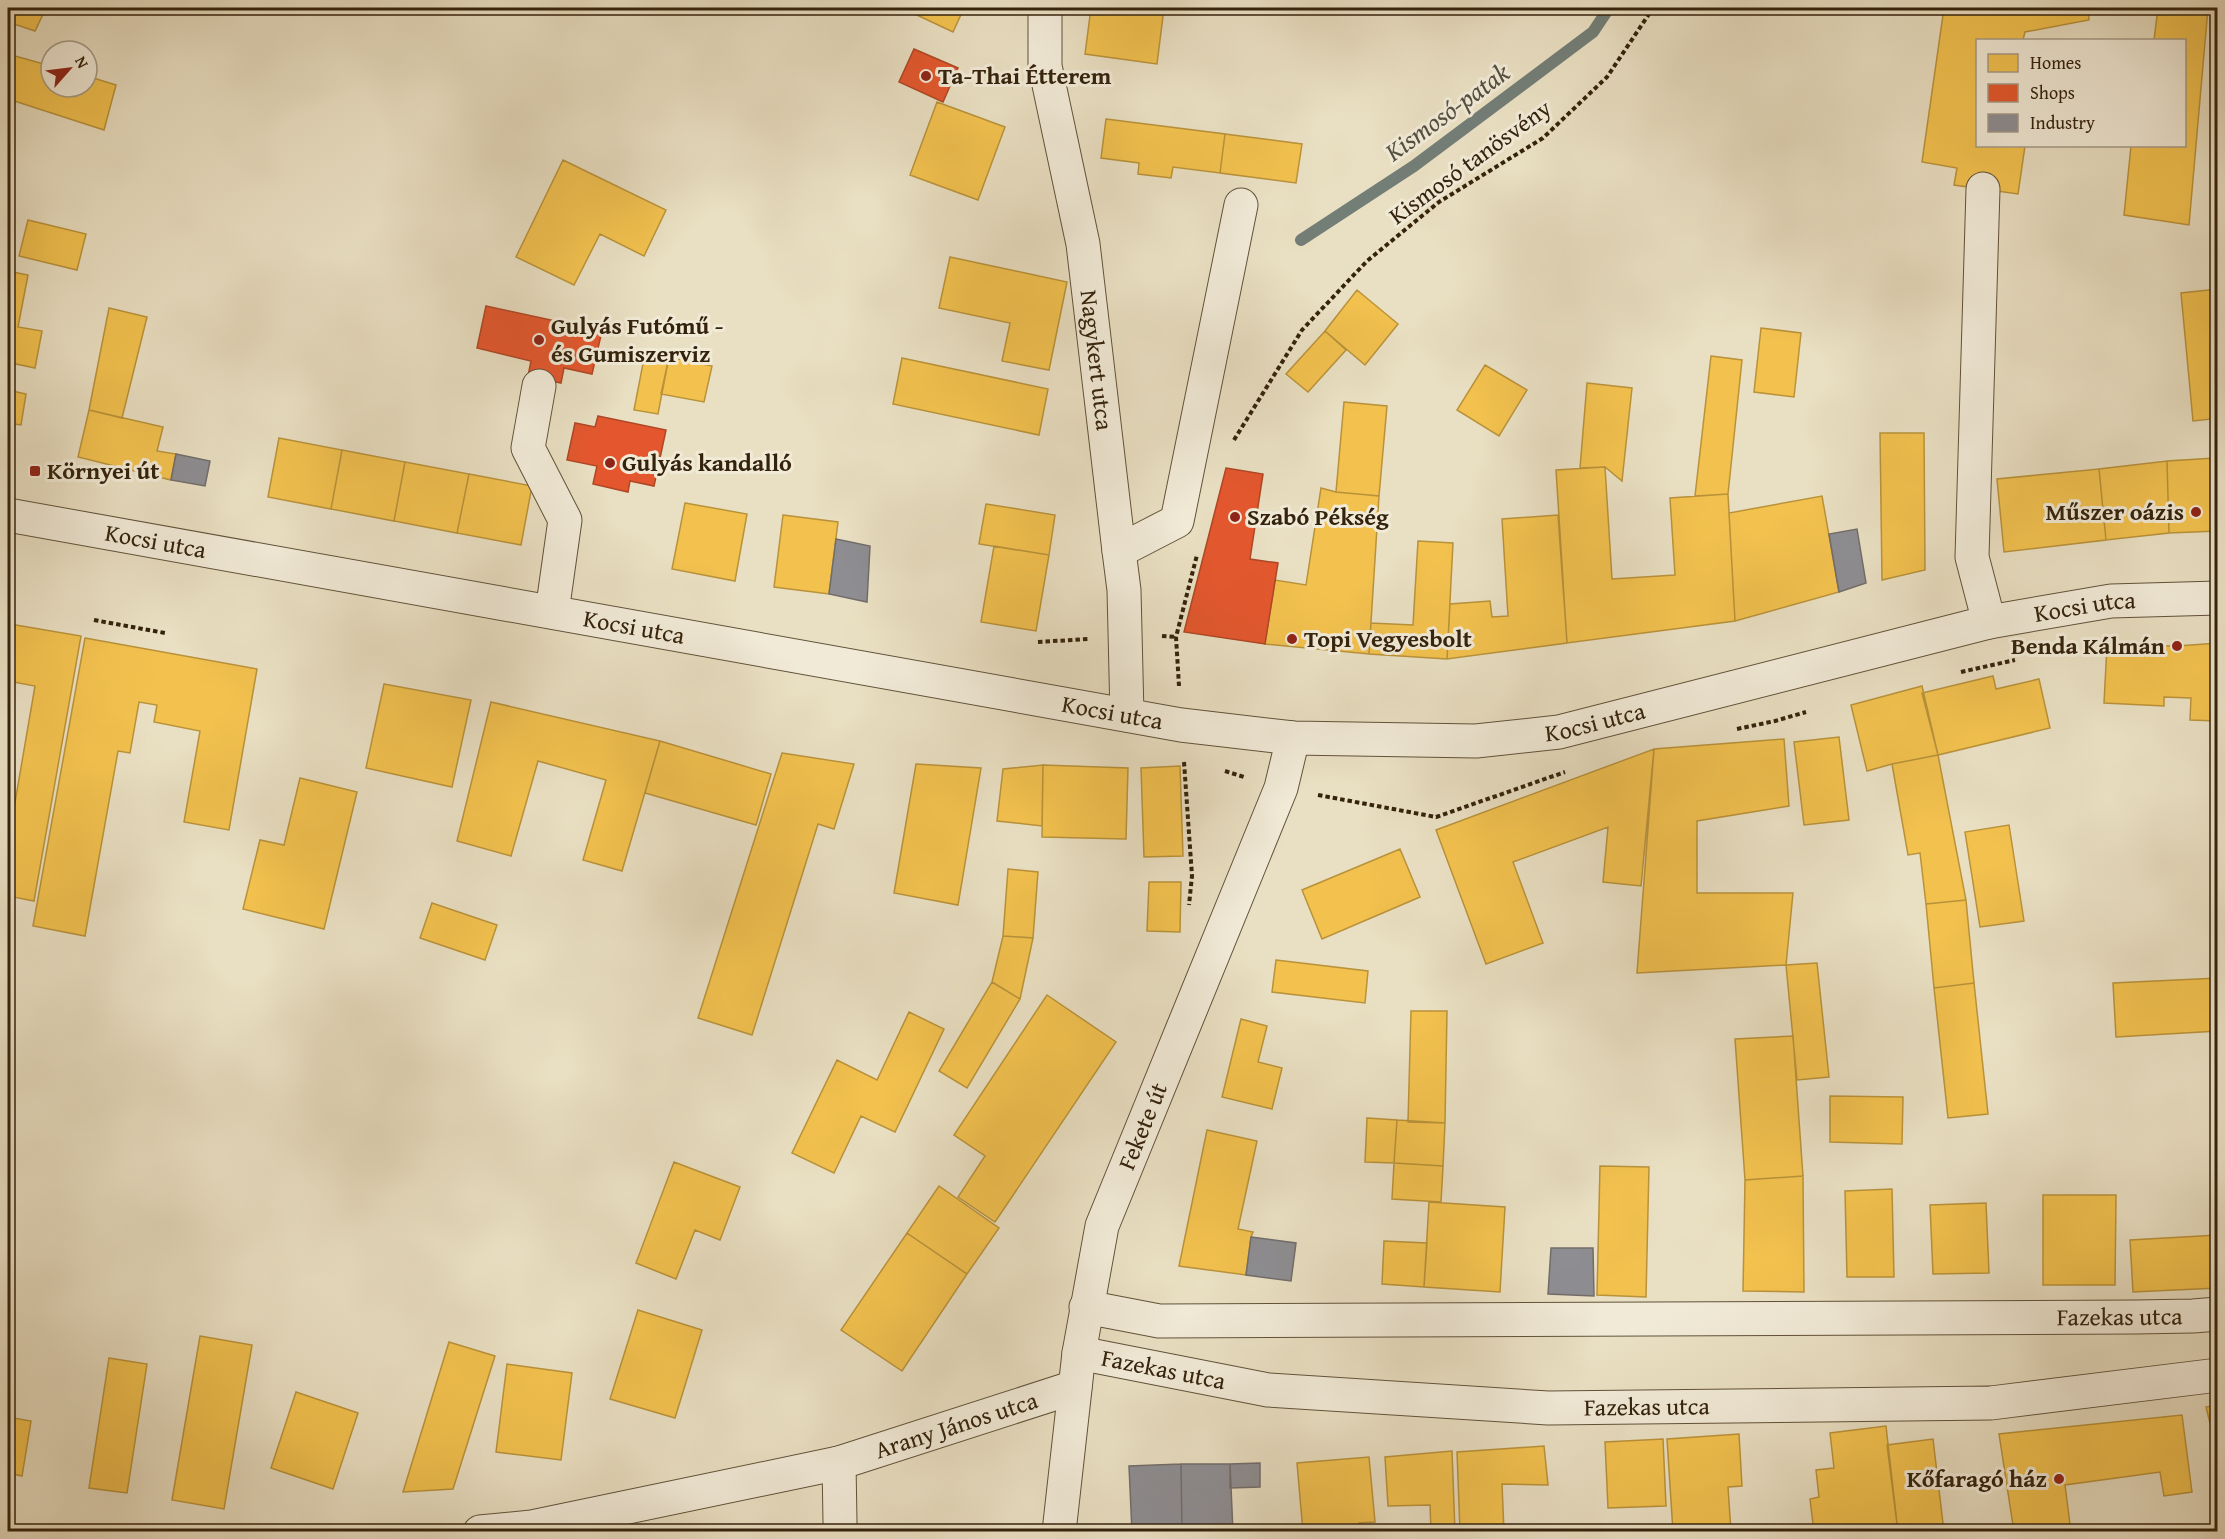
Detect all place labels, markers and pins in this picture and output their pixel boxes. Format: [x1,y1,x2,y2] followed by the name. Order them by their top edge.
[938,58,1112,93] place label: Ta-Thai Étterem
[919,69,933,83] marker: Ta-Thai Étterem
[551,308,724,371] place label: Gulyás Futómű - és Gumiszerviz
[532,333,546,347] marker: Gulyás Futómű - és Gumiszerviz
[622,445,792,480] place label: Gulyás kandalló
[47,453,159,488] place label: Környei út
[603,456,617,470] marker: Gulyás kandalló
[28,464,42,478] marker: Környei út
[2045,494,2184,529] place label: Műszer oázis
[1247,499,1389,534] place label: Szabó Pékség
[2189,505,2203,519] marker: Műszer oázis
[1228,510,1242,524] marker: Szabó Pékség
[1304,621,1472,656] place label: Topi Vegyesbolt
[2011,628,2165,663] place label: Benda Kálmán
[1285,632,1299,646] marker: Topi Vegyesbolt
[2170,639,2184,653] marker: Benda Kálmán
[1907,1461,2047,1496] place label: Kőfaragó ház
[2052,1472,2066,1486] marker: Kőfaragó ház

